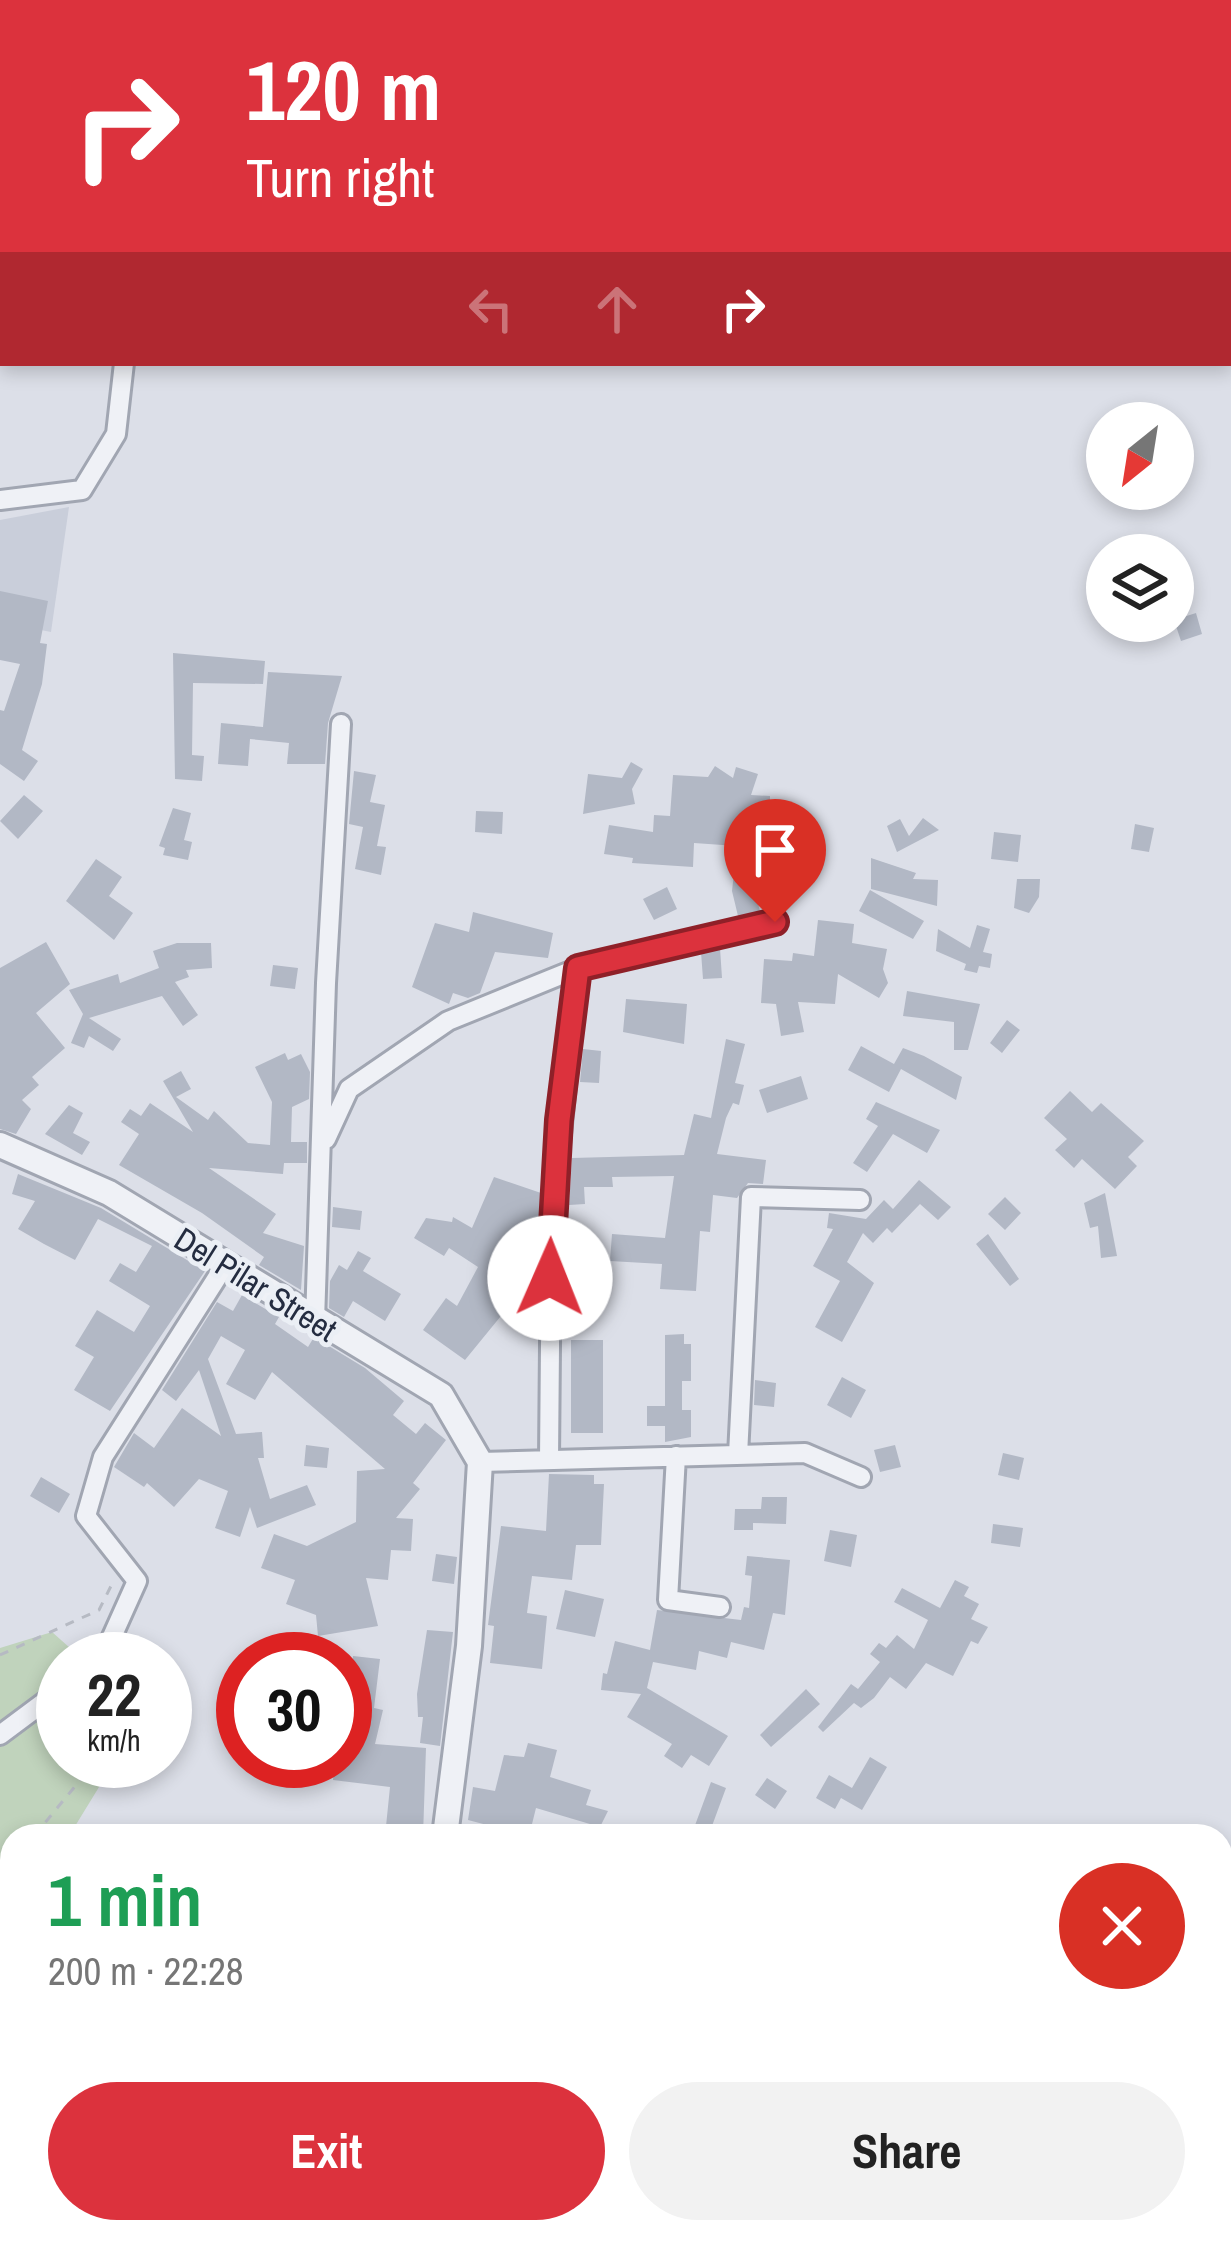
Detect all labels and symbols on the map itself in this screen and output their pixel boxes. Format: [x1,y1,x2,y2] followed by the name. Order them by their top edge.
[1086,402,1194,510] north arrow
[724,799,826,922] pin
[487,1215,613,1341] position arrow
[167,1217,345,1351] street label: Del Pilar Street
[216,1632,372,1788] speed limit sign: 30

